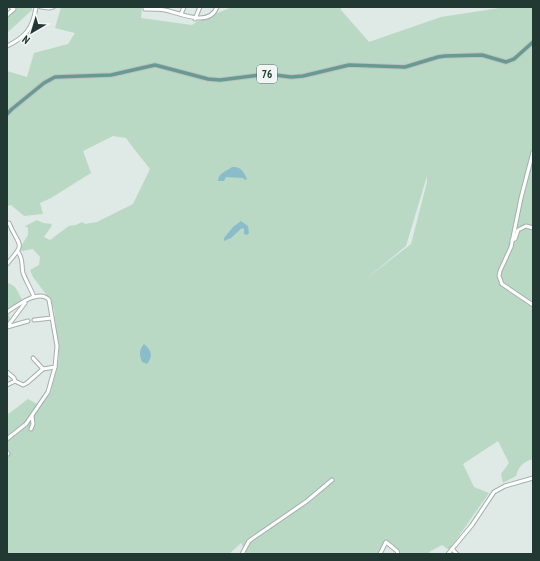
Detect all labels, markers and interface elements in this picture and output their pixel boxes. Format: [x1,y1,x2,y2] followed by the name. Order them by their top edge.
[12,12,52,52] north arrow
[19,33,32,47] text: N
[257,65,277,83] road number: 76

